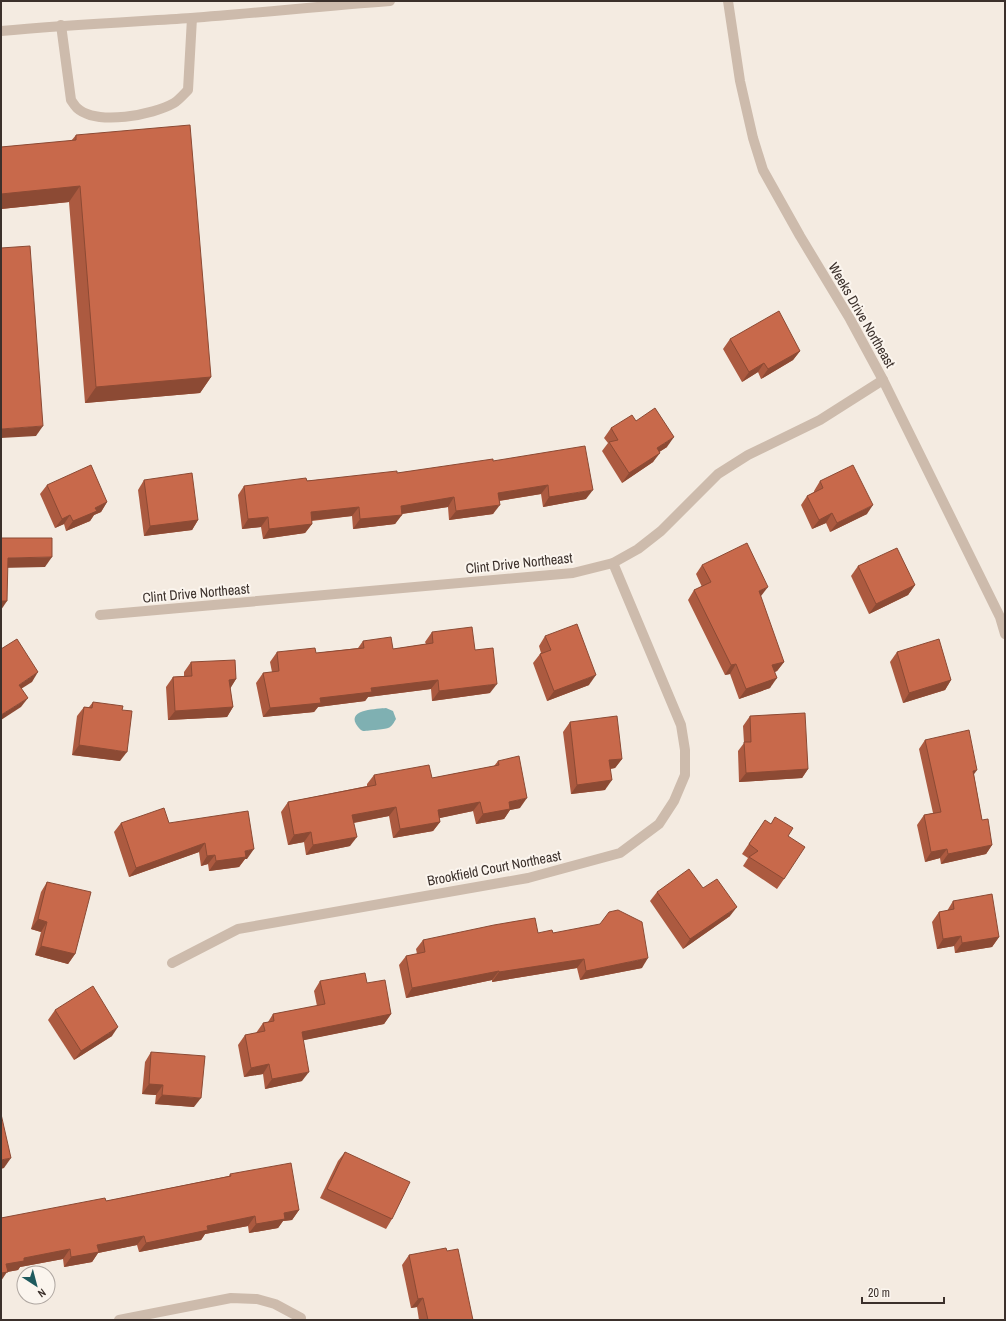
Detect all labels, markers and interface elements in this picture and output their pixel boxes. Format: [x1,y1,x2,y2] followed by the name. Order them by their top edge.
[825,259,899,371] street label: Weeks Drive Northeast
[465,548,573,578] street label: Clint Drive Northeast
[142,579,250,607] street label: Clint Drive Northeast
[426,846,562,890] street label: Brookfield Court Northeast
[16,1265,56,1305] north arrow
[862,1279,944,1305] scale bar
[868,1285,890,1301] text: 20 m
[35,1286,49,1301] text: N

